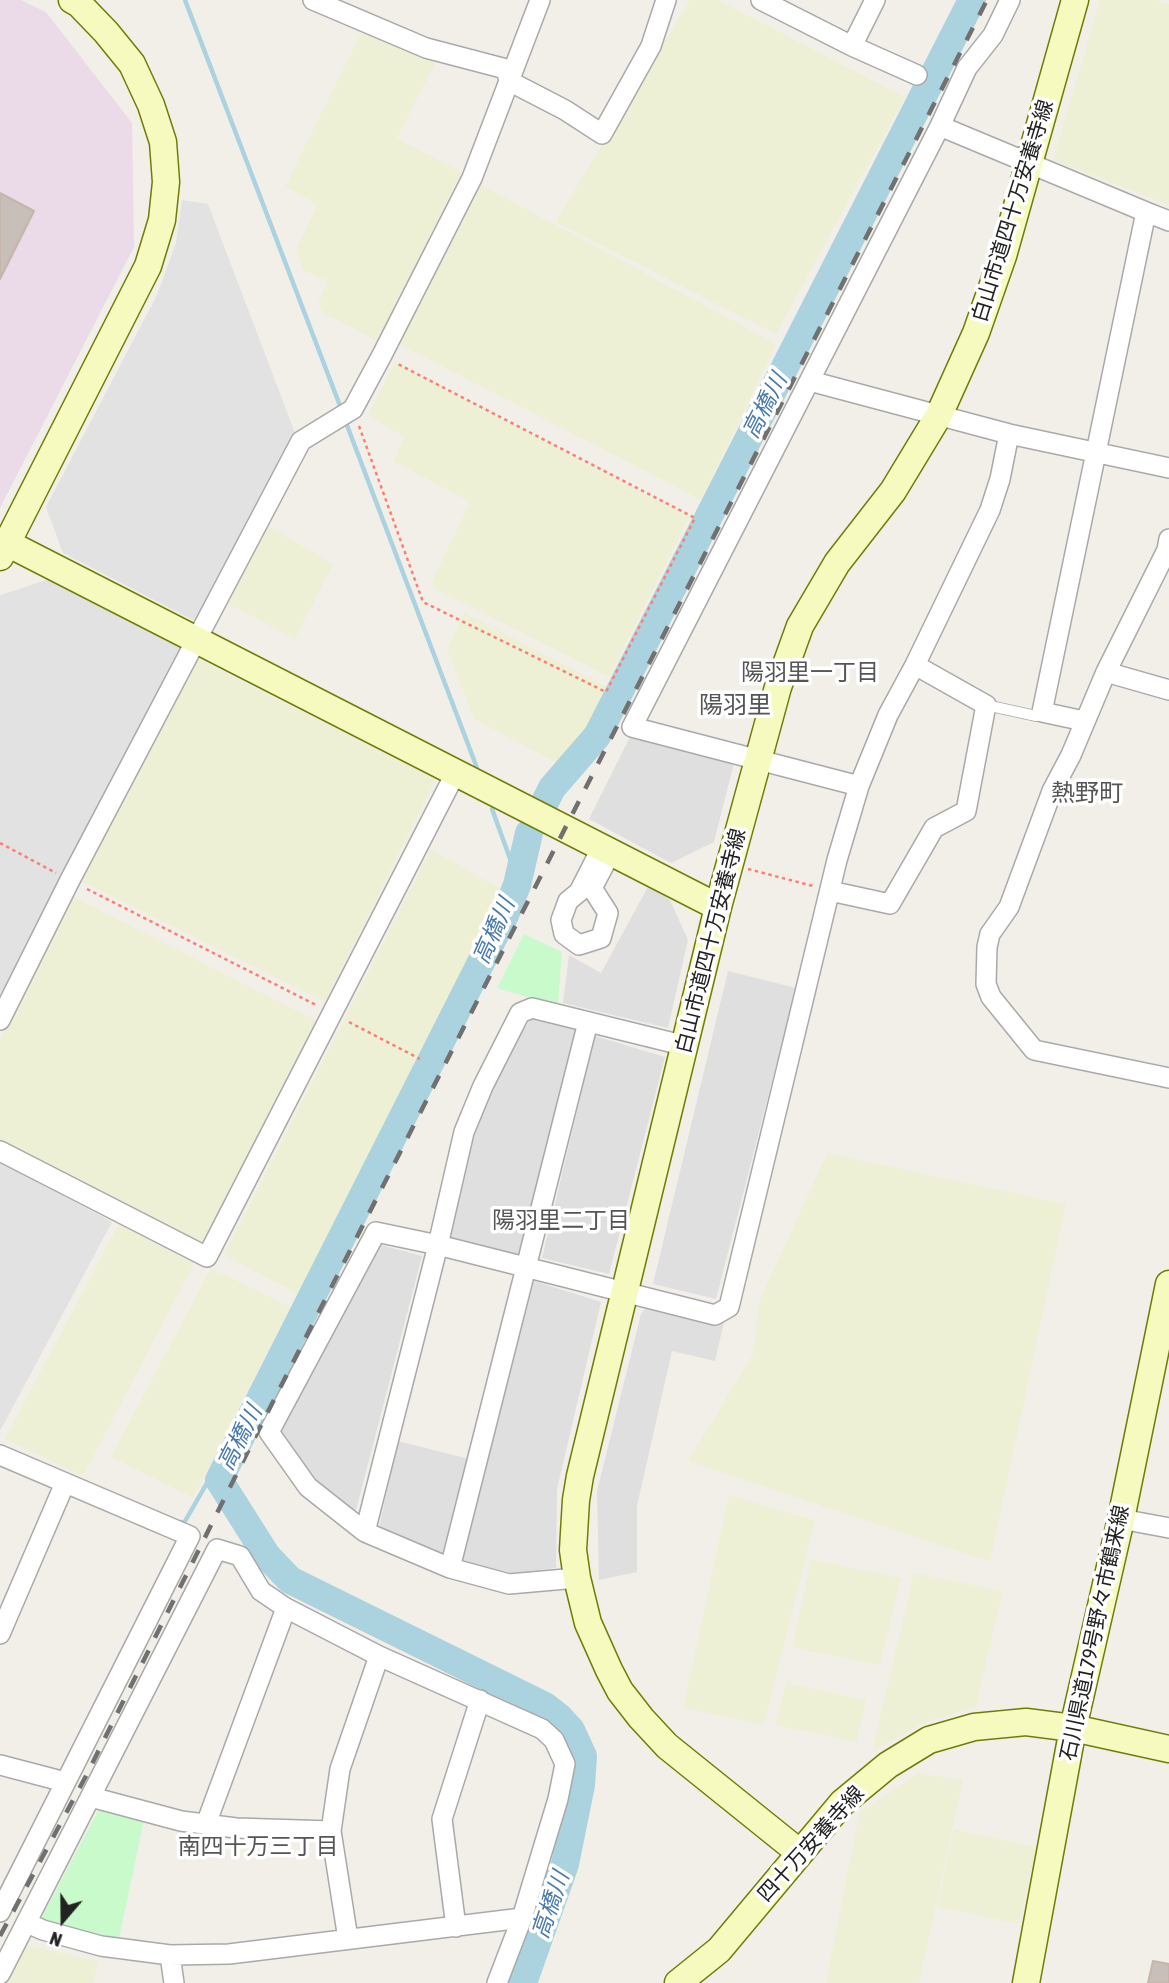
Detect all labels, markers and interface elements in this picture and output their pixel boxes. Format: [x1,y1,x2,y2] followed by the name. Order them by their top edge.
[967,97,1059,325] street label: 白山市道四十万安養寺線
[737,369,793,443] water label: 高橋川
[741,659,879,687] district label: 陽羽里一丁目
[699,691,771,719] district label: 陽羽里
[1051,779,1123,807] district label: 熱野町
[671,826,751,1056] street label: 白山市道四十万安養寺線
[467,894,521,968] water label: 高橋川
[492,1207,630,1235] district label: 陽羽里二丁目
[212,1401,268,1475] water label: 高橋川
[1056,1503,1134,1763] street label: 石川県道179号野々市鶴来線
[752,1781,870,1907] street label: 四十万安養寺線
[178,1833,338,1861] district label: 南四十万三丁目
[527,1868,575,1942] water label: 高橋川
[28,1885,98,1955] north arrow
[47,1927,65,1952] text: N

